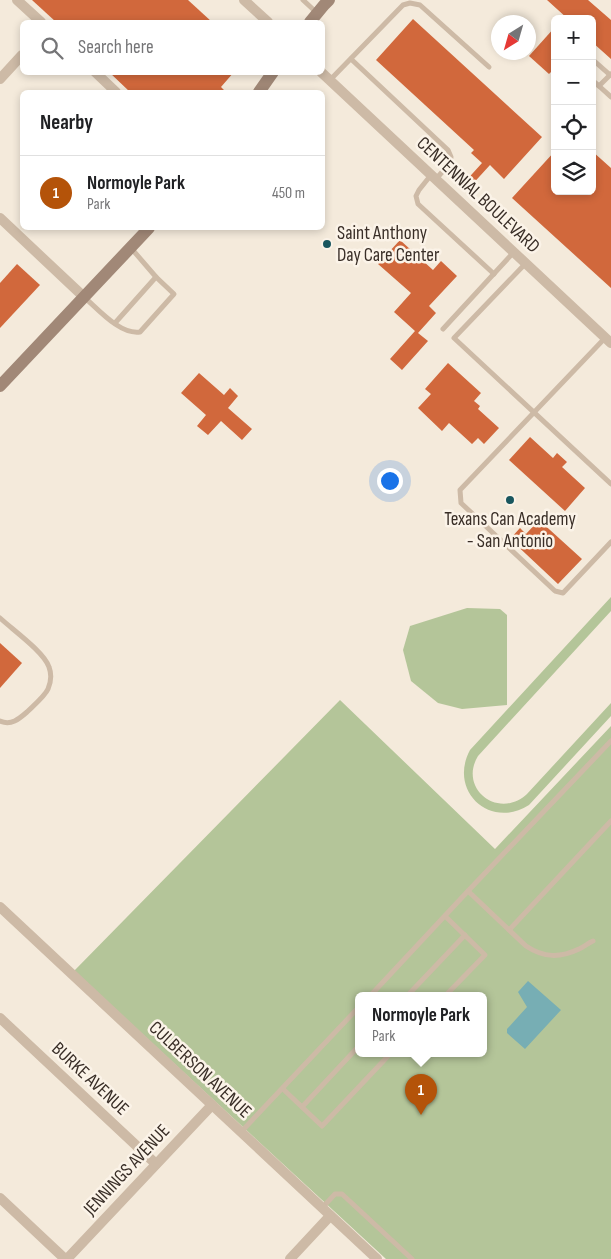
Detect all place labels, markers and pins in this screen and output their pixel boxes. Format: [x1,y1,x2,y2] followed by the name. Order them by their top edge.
[337,222,440,267] place label: Saint Anthony Day Care Center
[321,238,333,250] marker: Saint Anthony Day Care Center
[504,494,516,506] marker: Texans Can Academy - San Antonio
[444,508,576,553] place label: Texans Can Academy - San Antonio
[405,1074,437,1115] pin: 1

